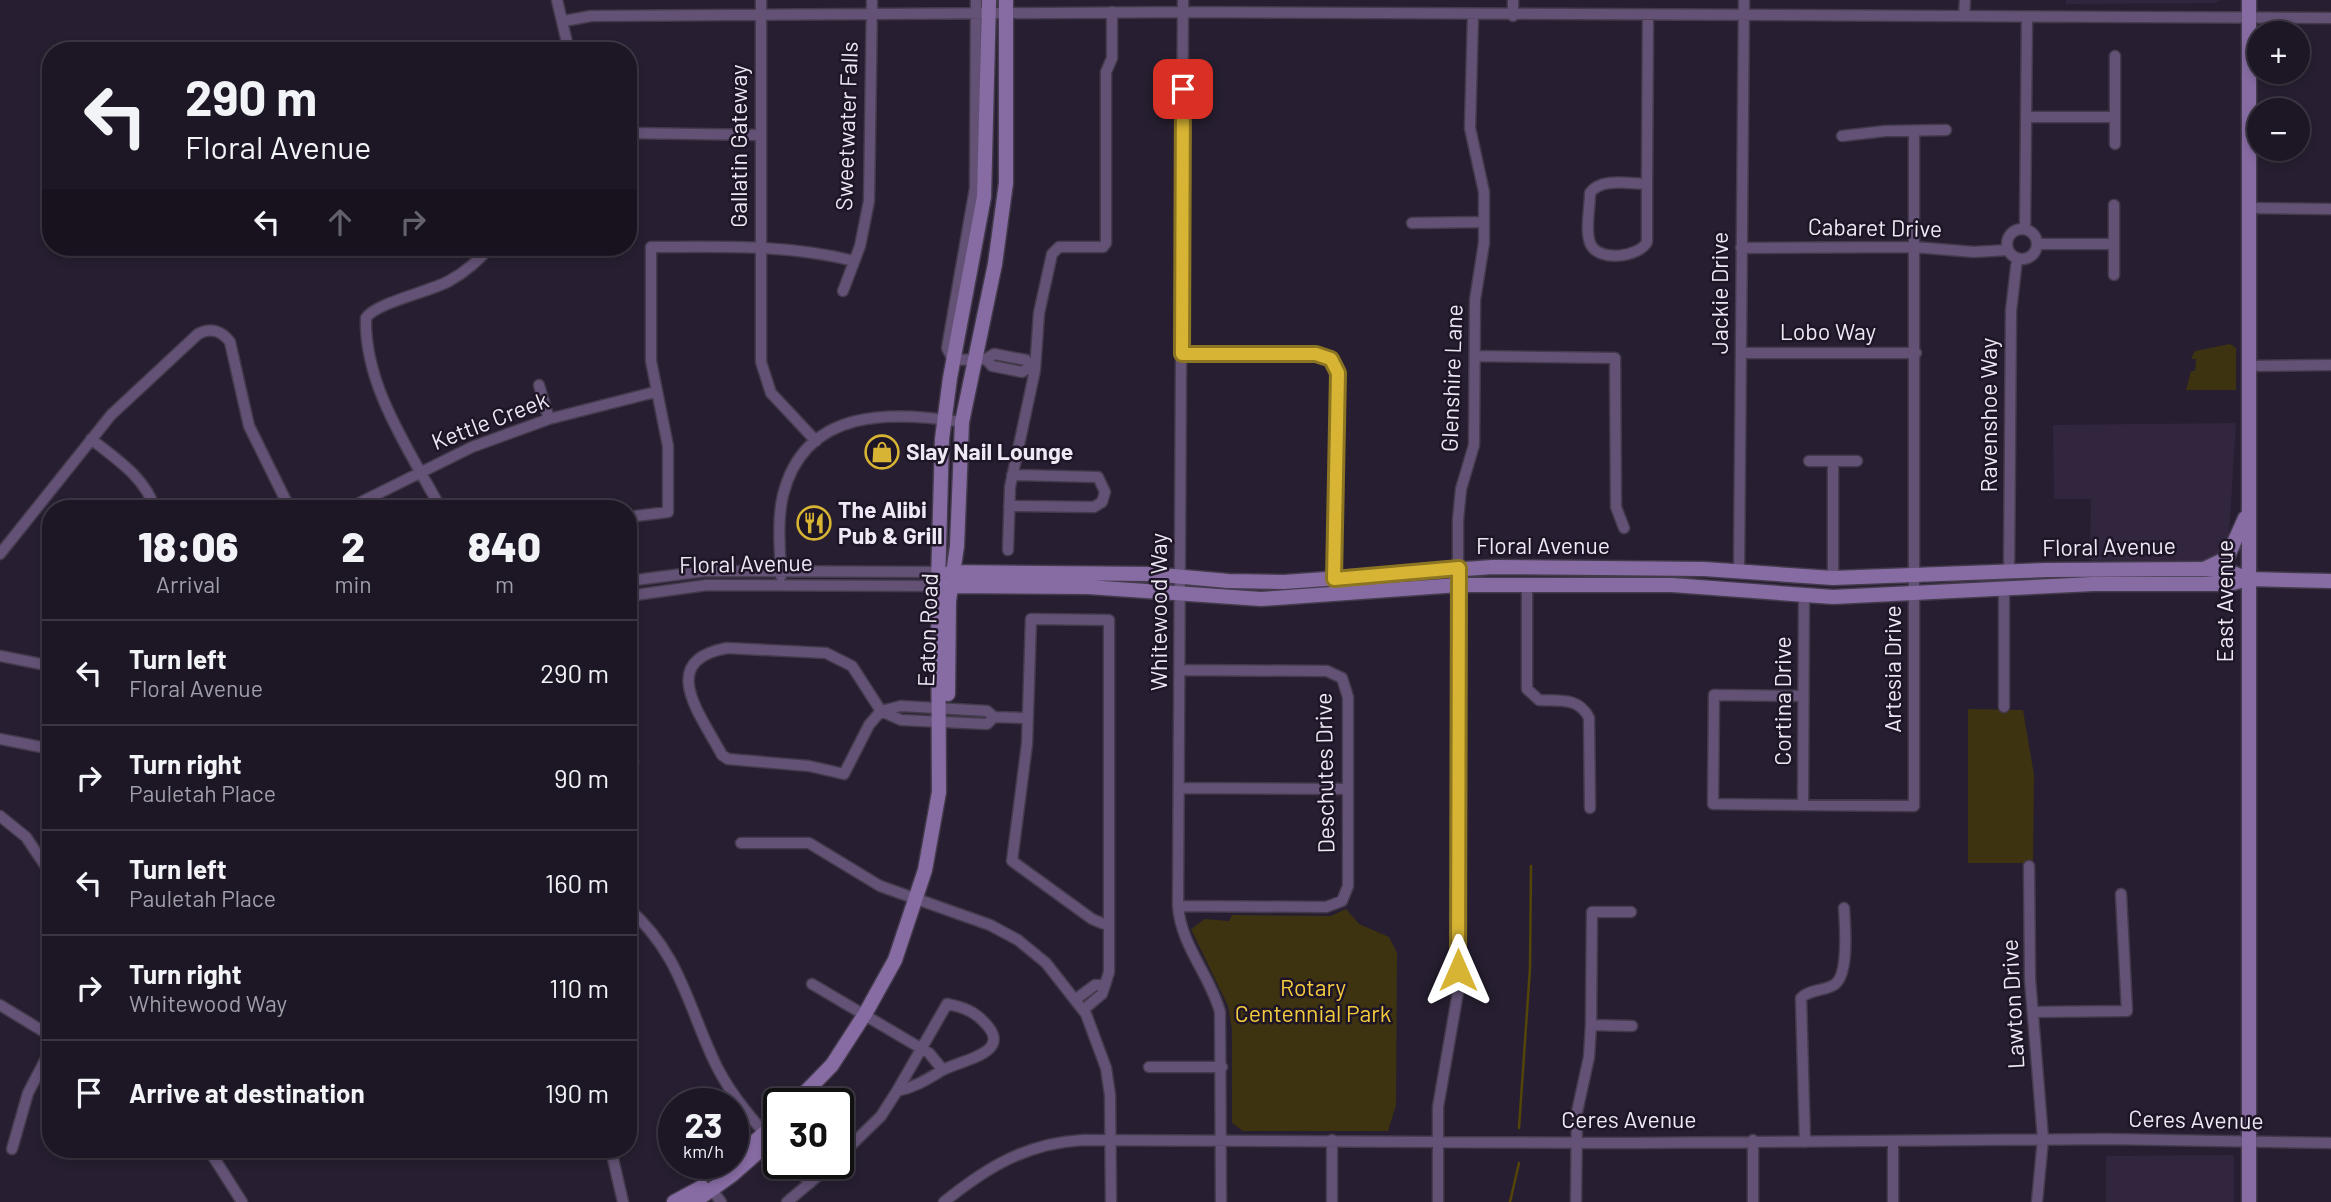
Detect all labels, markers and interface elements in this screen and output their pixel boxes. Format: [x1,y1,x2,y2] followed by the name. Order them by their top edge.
[2247,21,2310,161] map controls
[2247,21,2310,84] button: +
[829,41,863,211] street label: Sweetwater Falls
[1153,59,1213,119] pin
[724,64,752,228] street label: Gallatin Gateway
[185,67,317,126] text: 290 m
[70,70,161,161] icon: left
[1164,70,1202,108] icon: arrive
[2247,98,2310,161] button: −
[185,127,371,165] text: Floral Avenue
[248,203,286,241] icon: left
[321,203,359,241] icon: ahead
[394,203,432,241] icon: right
[1808,212,1942,242] street label: Cabaret Drive
[1705,232,1733,354] street label: Jackie Drive
[1434,304,1468,452] street label: Glenshire Lane
[1780,317,1877,345] street label: Lobo Way
[1974,337,2002,492] street label: Ravenshoe Way
[427,385,552,455] street label: Kettle Creek
[863,433,901,471] shop icon: Slay Nail Lounge
[906,437,1073,465] place label: Slay Nail Lounge
[838,495,943,549] place label: The Alibi Pub & Grill
[795,504,833,542] restaurant icon: The Alibi Pub & Grill
[138,520,239,570] text: 18:06
[341,520,365,570] text: 2
[468,520,541,570] text: 840
[1476,531,1610,559] street label: Floral Avenue
[2042,531,2176,561] street label: Floral Avenue
[1144,533,1172,691] street label: Whitewood Way
[2210,540,2238,662] street label: East Avenue
[679,548,813,578] street label: Floral Avenue
[156,570,220,598] text: Arrival
[334,570,372,598] text: min
[495,570,514,598] text: m
[911,573,943,687] street label: Eaton Road
[1878,605,1906,733] street label: Artesia Drive
[1768,636,1796,766] street label: Cortina Drive
[129,643,227,674] text: Turn left
[70,654,108,692] icon: left
[540,657,609,688] text: 290 m
[129,674,263,702] text: Floral Avenue
[1309,692,1339,854] street label: Deschutes Drive
[129,748,242,779] text: Turn right
[70,759,108,797] icon: right
[554,762,609,793] text: 90 m
[129,779,276,807] text: Pauletah Place
[129,853,227,884] text: Turn left
[70,864,108,902] icon: left
[545,867,609,898] text: 160 m
[129,884,276,912] text: Pauletah Place
[1421,933,1495,1007] position arrow
[1995,938,2029,1070] street label: Lawton Drive
[129,958,242,989] text: Turn right
[70,969,108,1007] icon: right
[549,972,609,1003] text: 110 m
[1235,973,1391,1027] park label: Rotary Centennial Park
[129,989,287,1017] text: Whitewood Way
[70,1074,108,1112] icon: arrive
[129,1077,365,1108] text: Arrive at destination
[545,1077,609,1108] text: 190 m
[763,1088,854,1179] speed limit sign: 30
[684,1103,723,1145] text: 23
[2128,1104,2264,1134] street label: Ceres Avenue
[1561,1105,1697,1133] street label: Ceres Avenue
[683,1140,724,1162] text: km/h

